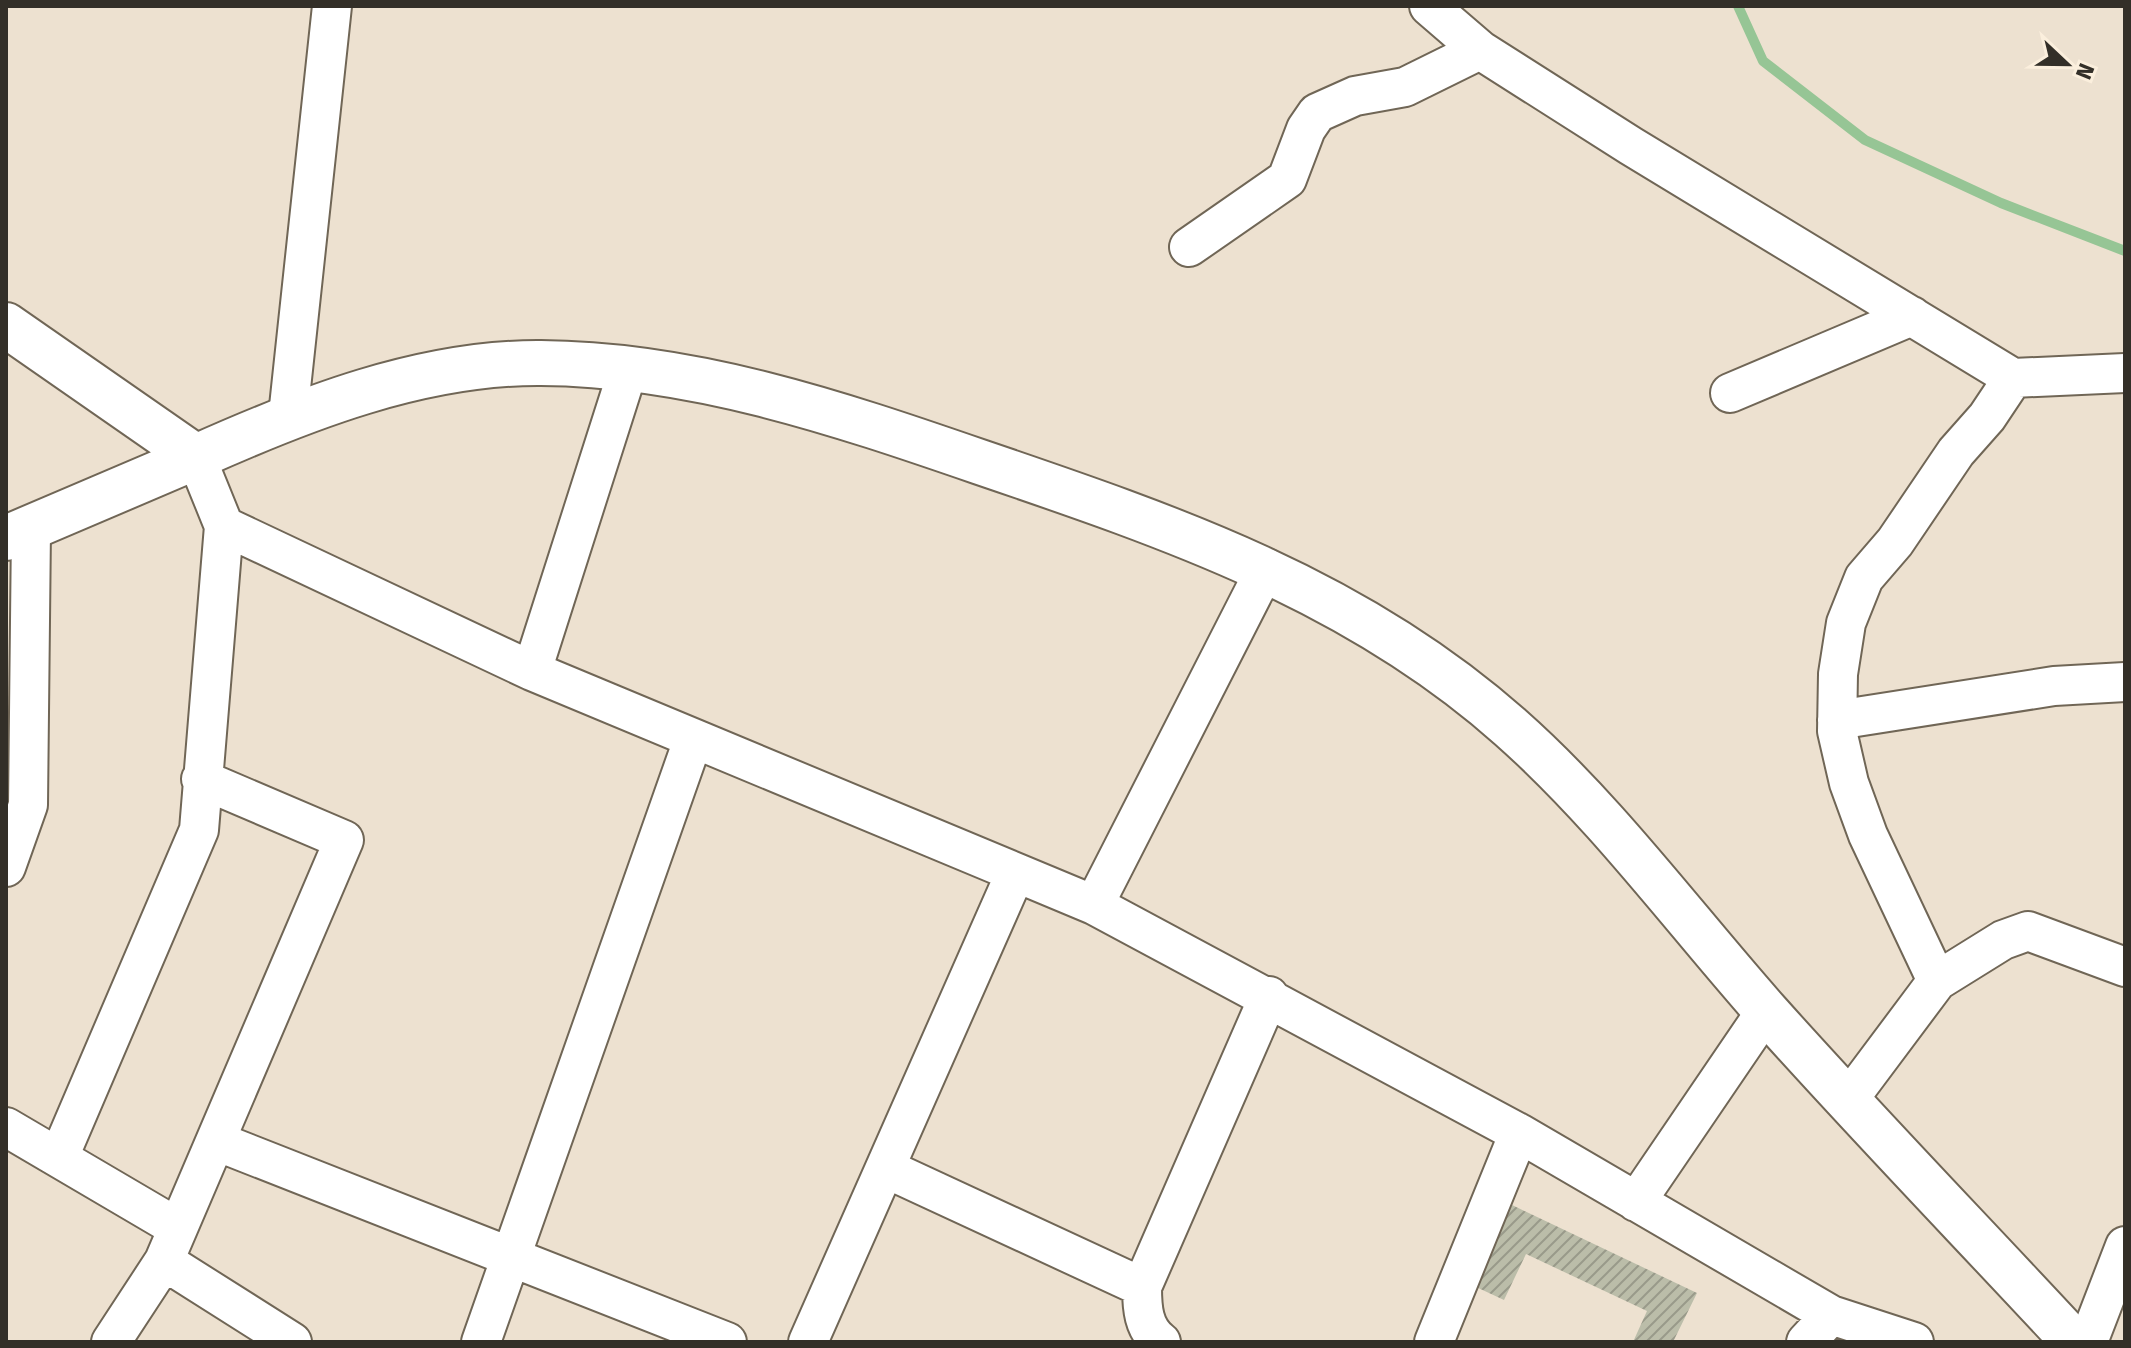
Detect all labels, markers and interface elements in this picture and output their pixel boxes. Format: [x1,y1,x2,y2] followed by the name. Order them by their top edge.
[2027,24,2107,104] north arrow
[2070,59,2100,83] text: N

